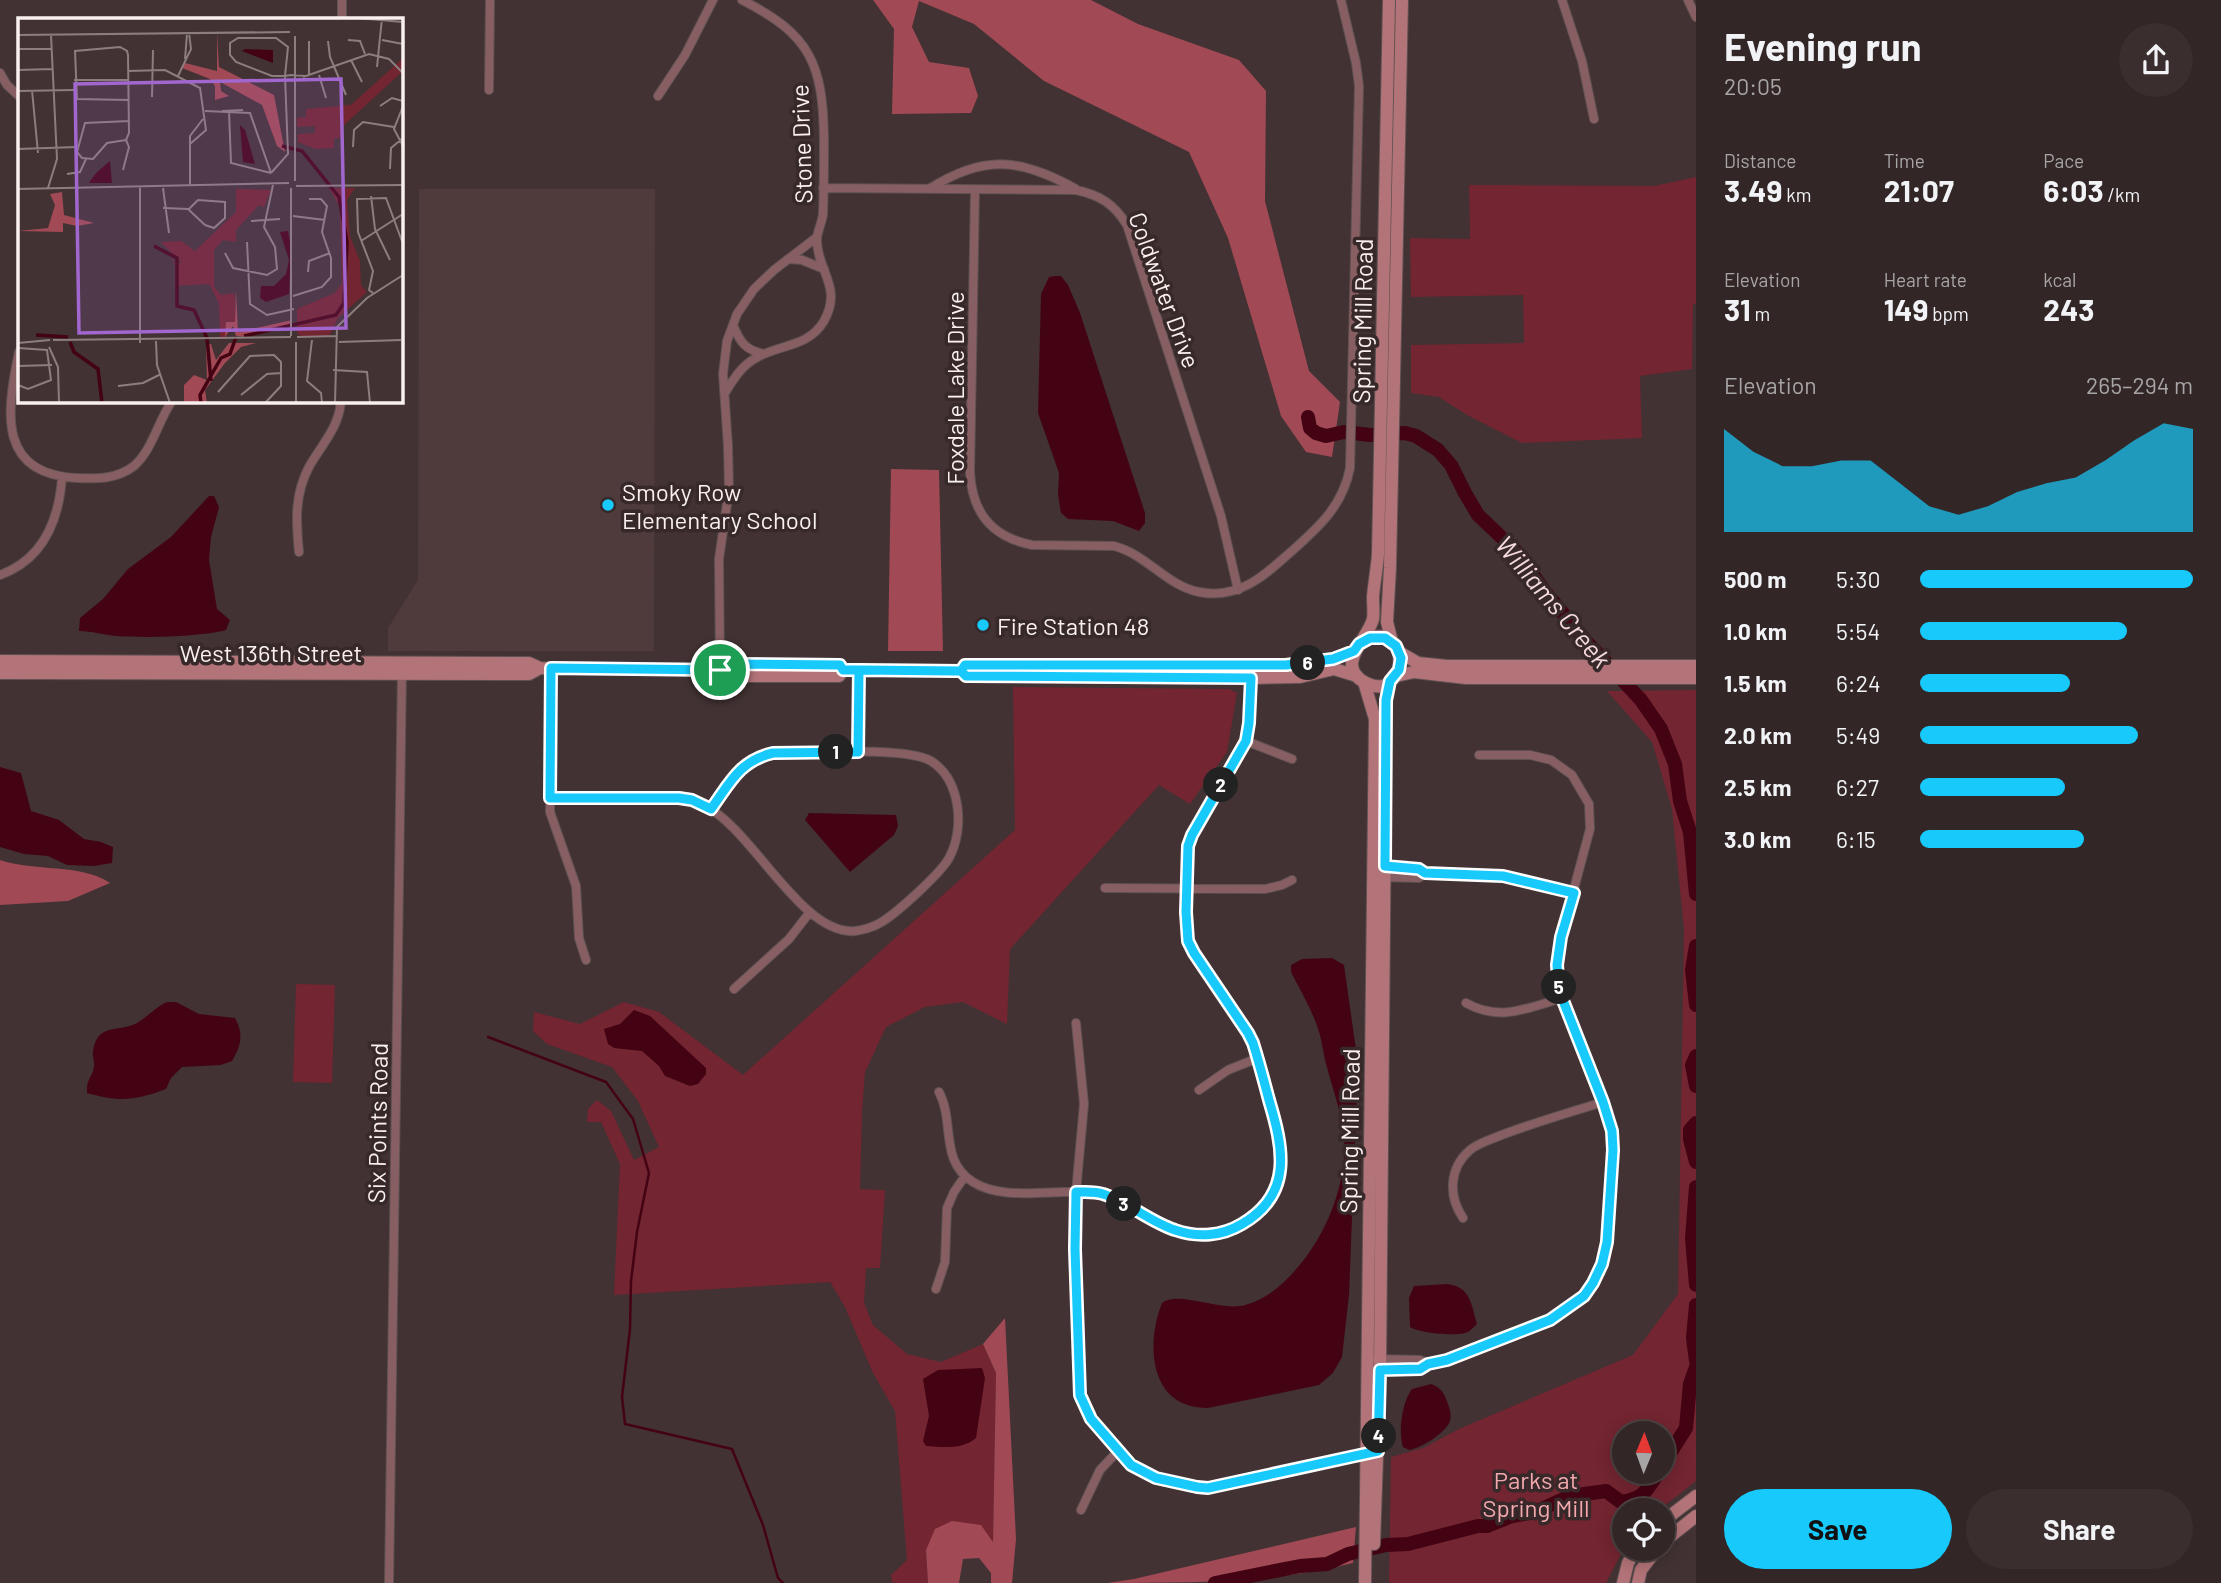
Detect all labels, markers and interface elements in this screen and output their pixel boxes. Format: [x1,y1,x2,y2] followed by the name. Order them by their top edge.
[18,18,402,402] inset map
[1724,23,1922,69] text: Evening run
[2119,23,2193,97] button: share
[1724,72,1782,100] text: 20:05
[784,84,818,204] street label: Stone Drive
[1724,149,1796,172] text: Distance
[1884,149,1925,172] text: Time
[2043,149,2084,172] text: Pace
[1724,172,1782,208] text: 3.49
[1884,172,1954,208] text: 21:07
[2043,172,2104,208] text: 6:03
[1782,183,1811,206] text: km
[2104,183,2140,206] text: /km
[1123,208,1207,372] street label: Coldwater Drive
[1346,238,1378,404] street label: Spring Mill Road
[1724,268,1801,291] text: Elevation
[1884,268,1967,291] text: Heart rate
[2043,268,2076,291] text: kcal
[940,291,969,485] street label: Foxdale Lake Drive
[1724,291,1751,327] text: 31
[1884,291,1928,327] text: 149
[2043,291,2094,327] text: 243
[1751,302,1770,325] text: m
[1928,302,1969,325] text: bpm
[1724,371,1817,399] text: Elevation
[2086,371,2193,399] text: 265–294 m
[622,477,817,534] place label: Smoky Row Elementary School
[600,497,616,513] marker: Smoky Row Elementary School
[1490,529,1618,673] water label: Williams Creek
[1724,565,1786,593] text: 500 m
[1836,565,1880,593] text: 5:30
[997,611,1149,640] place label: Fire Station 48
[975,617,991,633] marker: Fire Station 48
[1724,617,1787,645] text: 1.0 km
[1836,617,1880,645] text: 5:54
[180,638,362,667] street label: West 136th Street
[690,640,750,700] pin
[1290,646,1326,680] pin: 6
[701,651,739,689] icon: arrive
[1302,651,1313,674] text: 6
[1724,669,1787,697] text: 1.5 km
[1836,669,1881,697] text: 6:24
[1724,721,1792,749] text: 2.0 km
[1836,721,1880,749] text: 5:49
[818,734,854,770] pin: 1
[832,740,839,763] text: 1
[1204,768,1238,802] pin: 2
[1215,773,1226,796] text: 2
[1724,773,1792,801] text: 2.5 km
[1836,773,1879,801] text: 6:27
[1724,825,1791,853] text: 3.0 km
[1836,825,1876,853] text: 6:15
[1542,970,1576,1004] pin: 5
[1553,975,1564,998] text: 5
[361,1043,393,1203] street label: Six Points Road
[1333,1048,1365,1214] street label: Spring Mill Road
[1106,1186,1142,1222] pin: 3
[1118,1192,1129,1215] text: 3
[1362,1418,1396,1454] pin: 4
[1612,1421,1675,1484] north arrow
[1612,1421,1675,1561] map controls
[1373,1424,1384,1447] text: 4
[1482,1465,1590,1522] park label: Parks at Spring Mill
[1724,1489,1952,1569] button: Save
[1966,1489,2193,1569] button: Share
[1612,1498,1675,1561] button: locate

